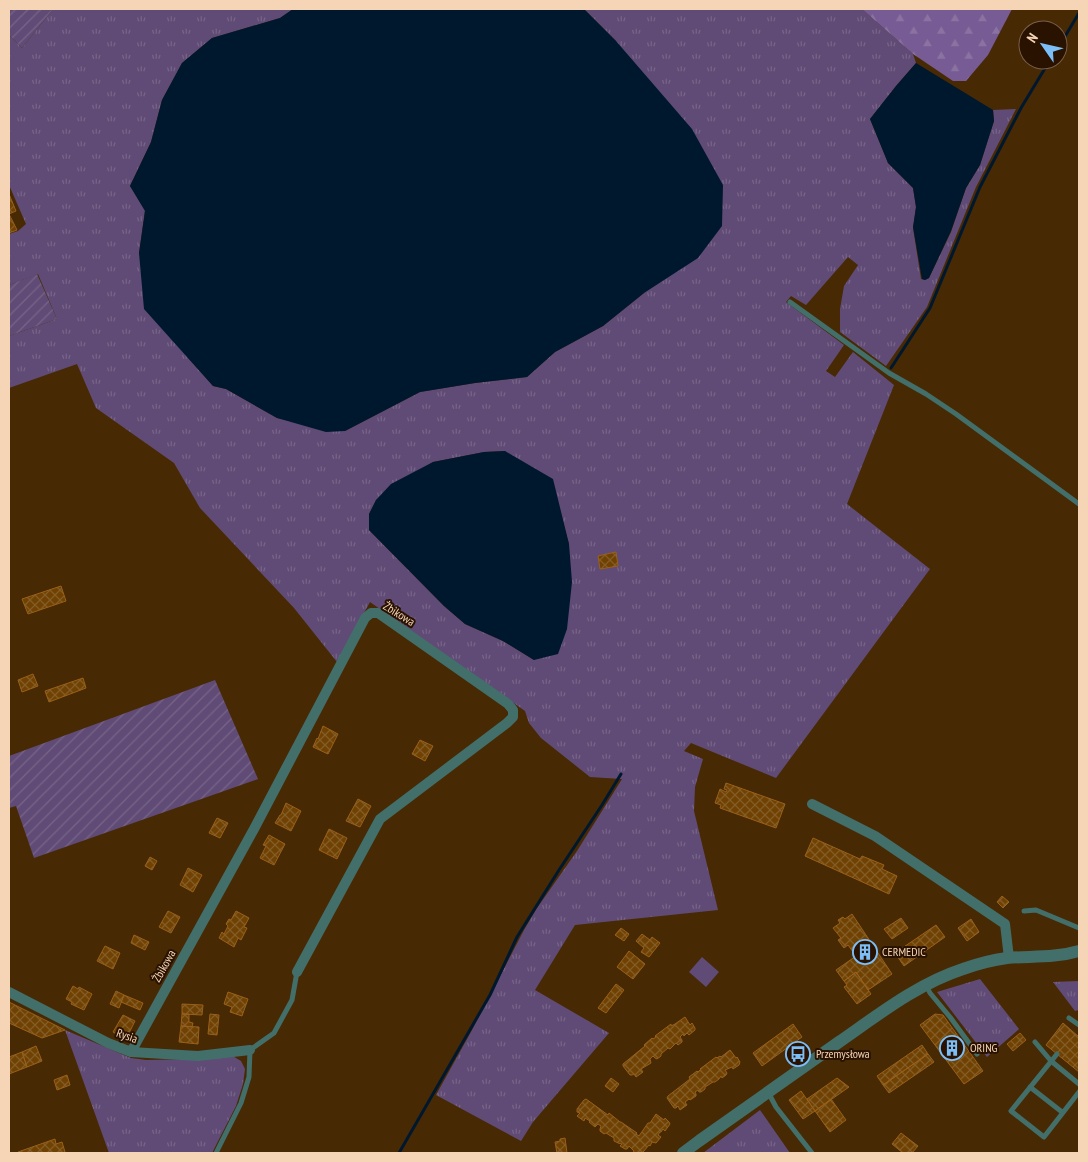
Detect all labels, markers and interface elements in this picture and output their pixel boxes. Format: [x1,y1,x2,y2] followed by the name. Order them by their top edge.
[1018,20,1068,70] north arrow
[1023,30,1042,46] text: N
[381,598,418,629] street label: Żbikowa
[852,939,878,965] building icon: CERMEDIC
[882,944,926,959] place label: CERMEDIC
[149,947,179,985] street label: Żbikowa
[115,1025,140,1046] street label: Rysia
[939,1035,965,1061] building icon: ORING
[970,1040,998,1055] place label: ORING
[785,1041,811,1067] bus stop icon: Przemysłowa
[816,1046,870,1061] place label: Przemysłowa

